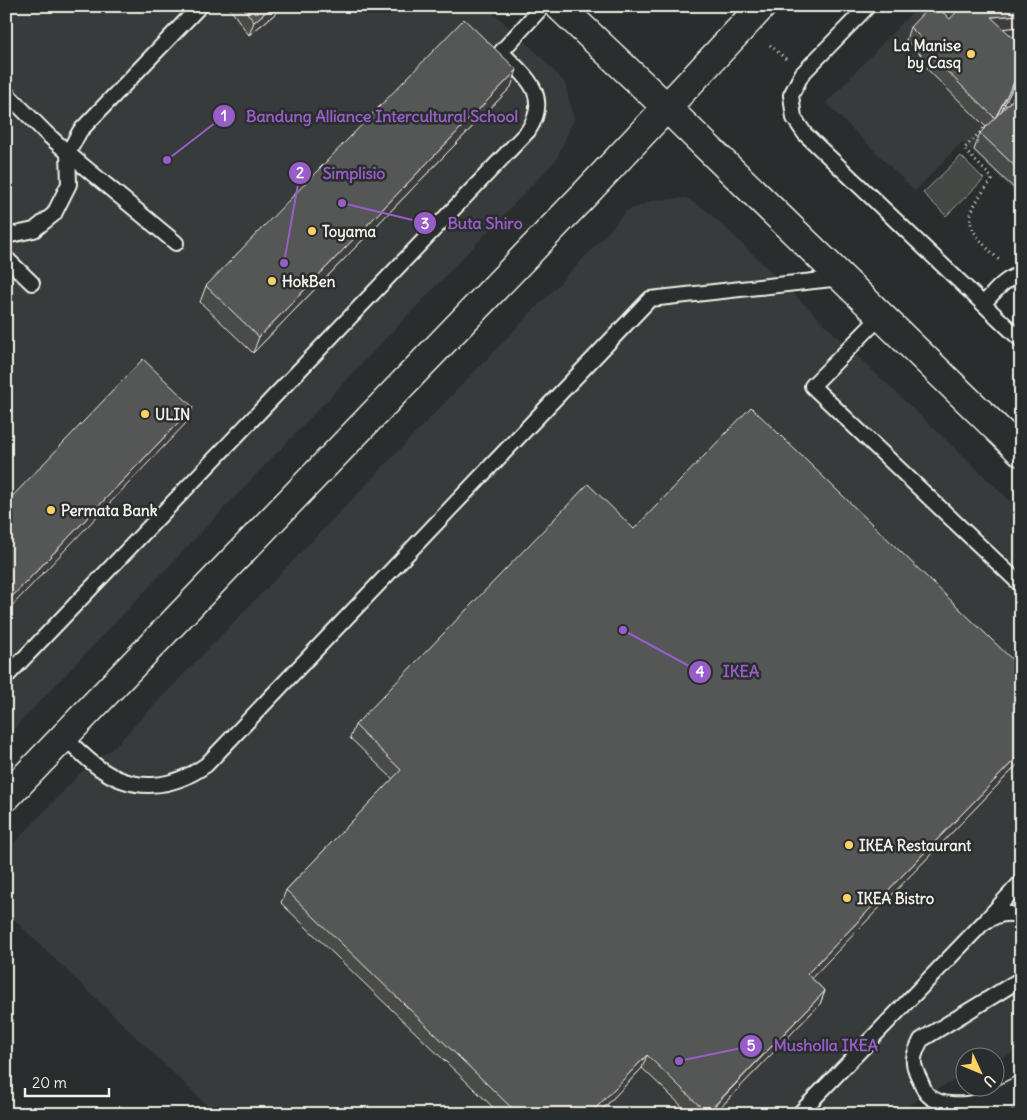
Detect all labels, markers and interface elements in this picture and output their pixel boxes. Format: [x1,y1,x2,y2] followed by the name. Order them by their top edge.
[893,36,961,73] place label: La Manise by Casq
[965,48,977,60] marker: La Manise by Casq
[211,101,528,132] callout: Bandung Alliance Intercultural School
[221,106,227,125] text: 1
[246,106,518,127] text: Bandung Alliance Intercultural School
[288,157,395,188] callout: Simplisio
[296,163,304,182] text: 2
[323,163,385,184] text: Simplisio
[412,208,533,239] callout: Buta Shiro
[447,213,523,233] text: Buta Shiro
[421,214,429,233] text: 3
[322,222,377,242] place label: Toyama
[306,225,318,237] marker: Toyama
[282,272,336,291] place label: HokBen
[266,275,278,287] marker: HokBen
[155,405,190,424] place label: ULIN
[139,408,151,420] marker: ULIN
[61,501,158,520] place label: Permata Bank
[45,504,57,516] marker: Permata Bank
[688,656,769,687] callout: IKEA
[723,661,759,681] text: IKEA
[696,662,705,681] text: 4
[859,836,972,855] place label: IKEA Restaurant
[843,839,855,851] marker: IKEA Restaurant
[857,889,935,908] place label: IKEA Bistro
[841,892,853,904] marker: IKEA Bistro
[739,1030,888,1061] callout: Musholla IKEA
[774,1035,878,1055] text: Musholla IKEA
[747,1036,756,1055] text: 5
[954,1048,1004,1098] north arrow
[25,1065,109,1097] scale bar
[980,1071,999,1091] text: U
[32,1073,67,1092] text: 20 m

